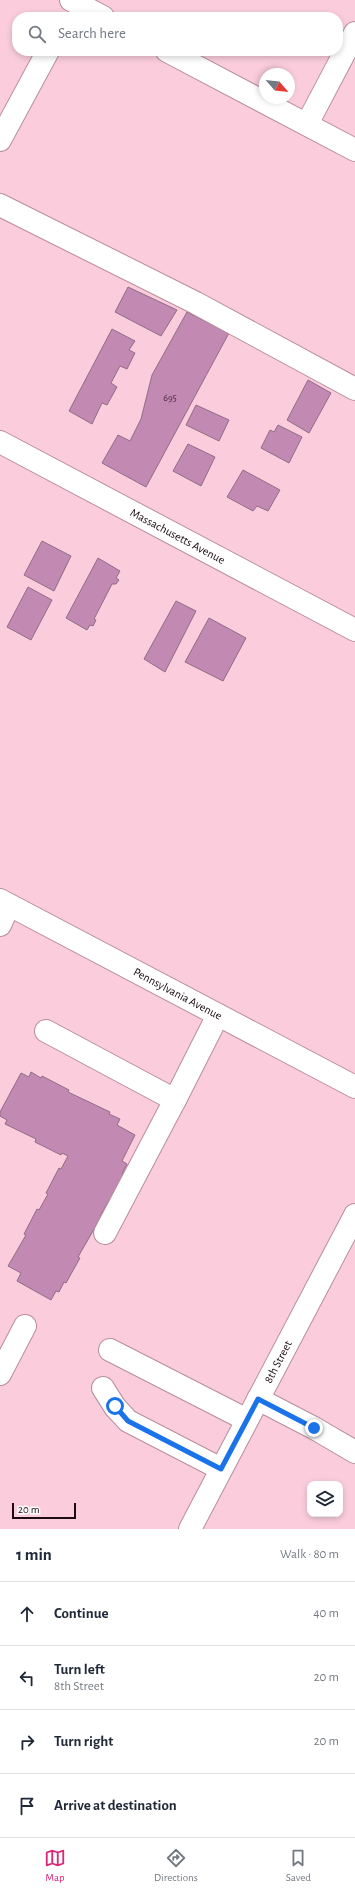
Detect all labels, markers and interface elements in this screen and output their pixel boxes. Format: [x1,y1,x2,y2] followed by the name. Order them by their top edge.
[12,12,343,56] search box
[26,23,48,45] icon: search
[58,26,126,41] text: Search here
[259,68,295,104] north arrow
[163,393,177,403] house number: 695
[128,506,227,566] street label: Massachusetts Avenue
[132,966,224,1022] street label: Pennsylvania Avenue
[262,1338,294,1385] street label: 8th Street
[106,1397,124,1415] route start
[305,1419,323,1437] route end
[307,1481,343,1517] map controls
[307,1481,343,1517] button: layers
[12,1501,76,1520] scale bar
[18,1504,39,1515] text: 20 m
[16,1546,52,1563] text: 1 min
[280,1548,339,1561] text: Walk · 80 m
[16,1603,38,1625] icon: ahead
[54,1606,109,1621] text: Continue
[313,1607,339,1620] text: 40 m
[54,1662,105,1677] text: Turn left
[16,1667,38,1689] icon: left
[314,1671,339,1684] text: 20 m
[54,1680,104,1693] text: 8th Street
[16,1731,38,1753] icon: right
[54,1734,113,1749] text: Turn right
[314,1735,339,1748] text: 20 m
[16,1795,38,1817] icon: arrive
[54,1798,177,1813] text: Arrive at destination
[44,1847,66,1884] tab: Map
[154,1847,198,1884] tab: Directions
[286,1847,311,1884] tab: Saved

